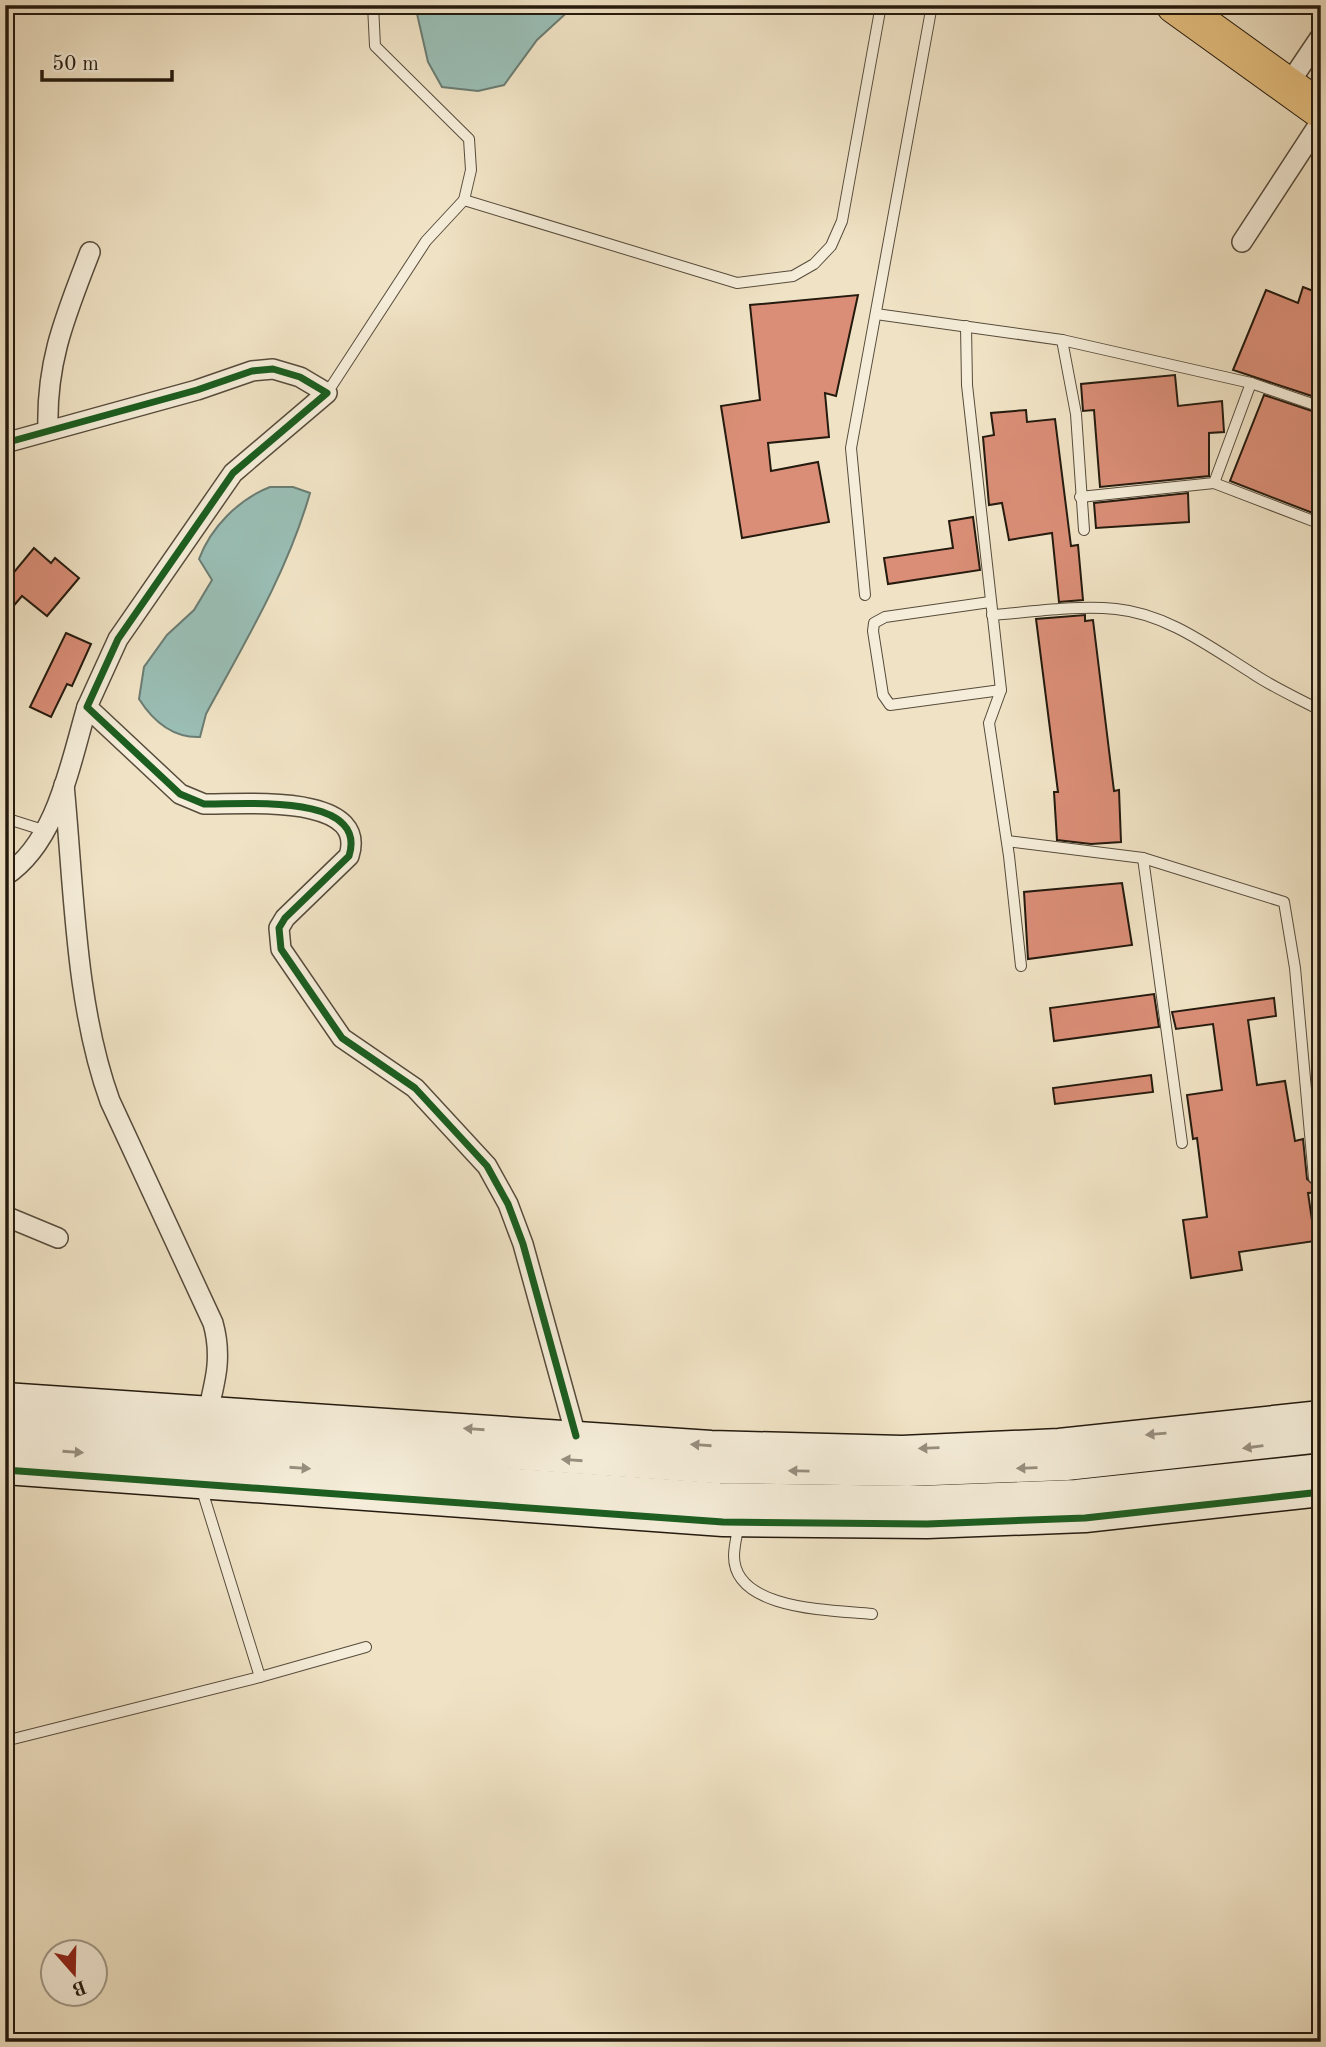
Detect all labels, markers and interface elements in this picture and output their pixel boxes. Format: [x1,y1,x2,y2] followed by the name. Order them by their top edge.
[42,38,172,82] scale bar
[52,54,99,75] text: 50 m
[463,1423,485,1434] one-way arrow
[1144,1429,1166,1440] one-way arrow
[690,1439,712,1450] one-way arrow
[1242,1442,1264,1453] one-way arrow
[917,1443,939,1454] one-way arrow
[63,1447,85,1458] one-way arrow
[561,1454,583,1465] one-way arrow
[1015,1462,1037,1473] one-way arrow
[289,1463,311,1474] one-way arrow
[788,1465,810,1477] one-way arrow
[38,1938,108,2008] north arrow
[69,1975,89,1998] text: B

